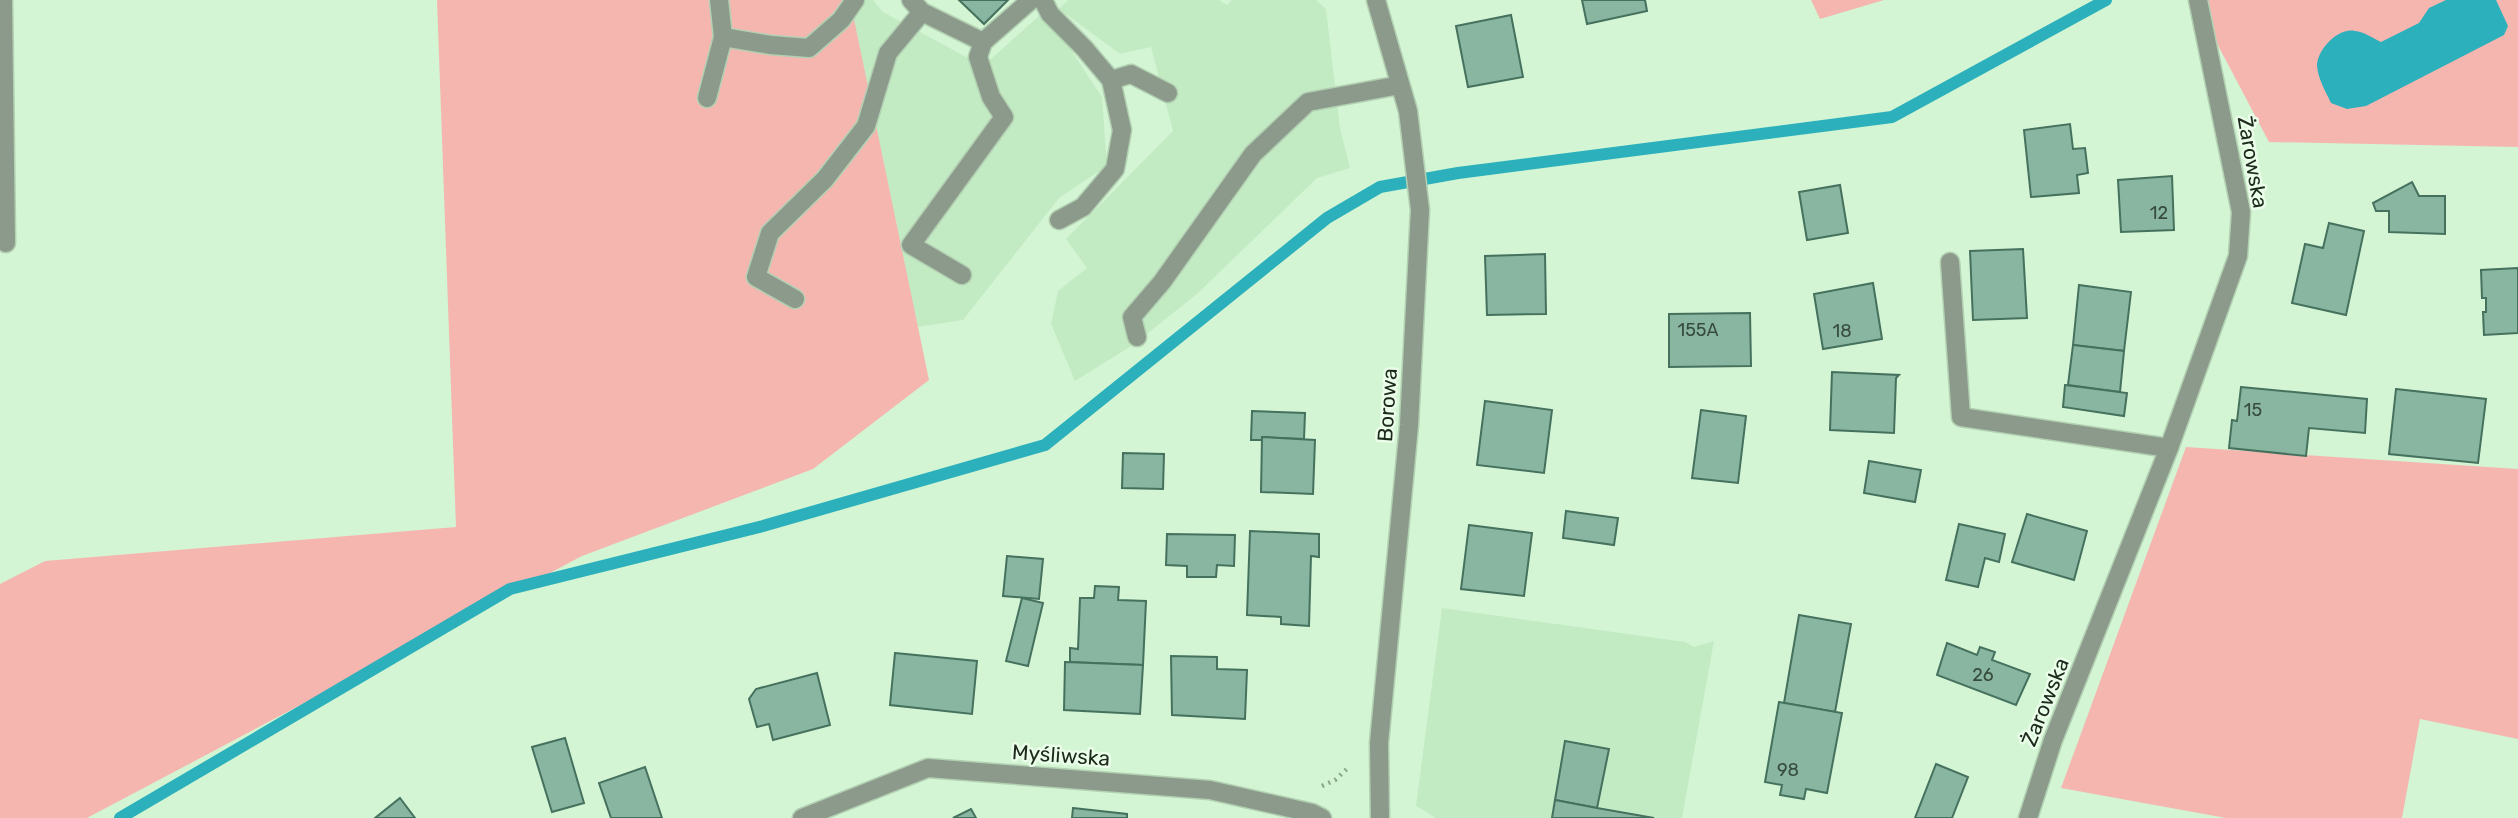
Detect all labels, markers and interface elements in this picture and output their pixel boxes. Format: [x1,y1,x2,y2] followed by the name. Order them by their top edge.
[2233,114,2273,210] street label: Żarowska
[2150,202,2168,224] house number: 12
[1677,319,1719,341] house number: 155A
[1832,320,1852,342] house number: 18
[1372,367,1402,443] street label: Borowa
[2244,399,2262,421] house number: 15
[2016,654,2074,750] street label: Żarowska
[1972,664,1994,686] house number: 26
[1011,739,1111,771] street label: Myśliwska
[1777,759,1799,781] house number: 98

